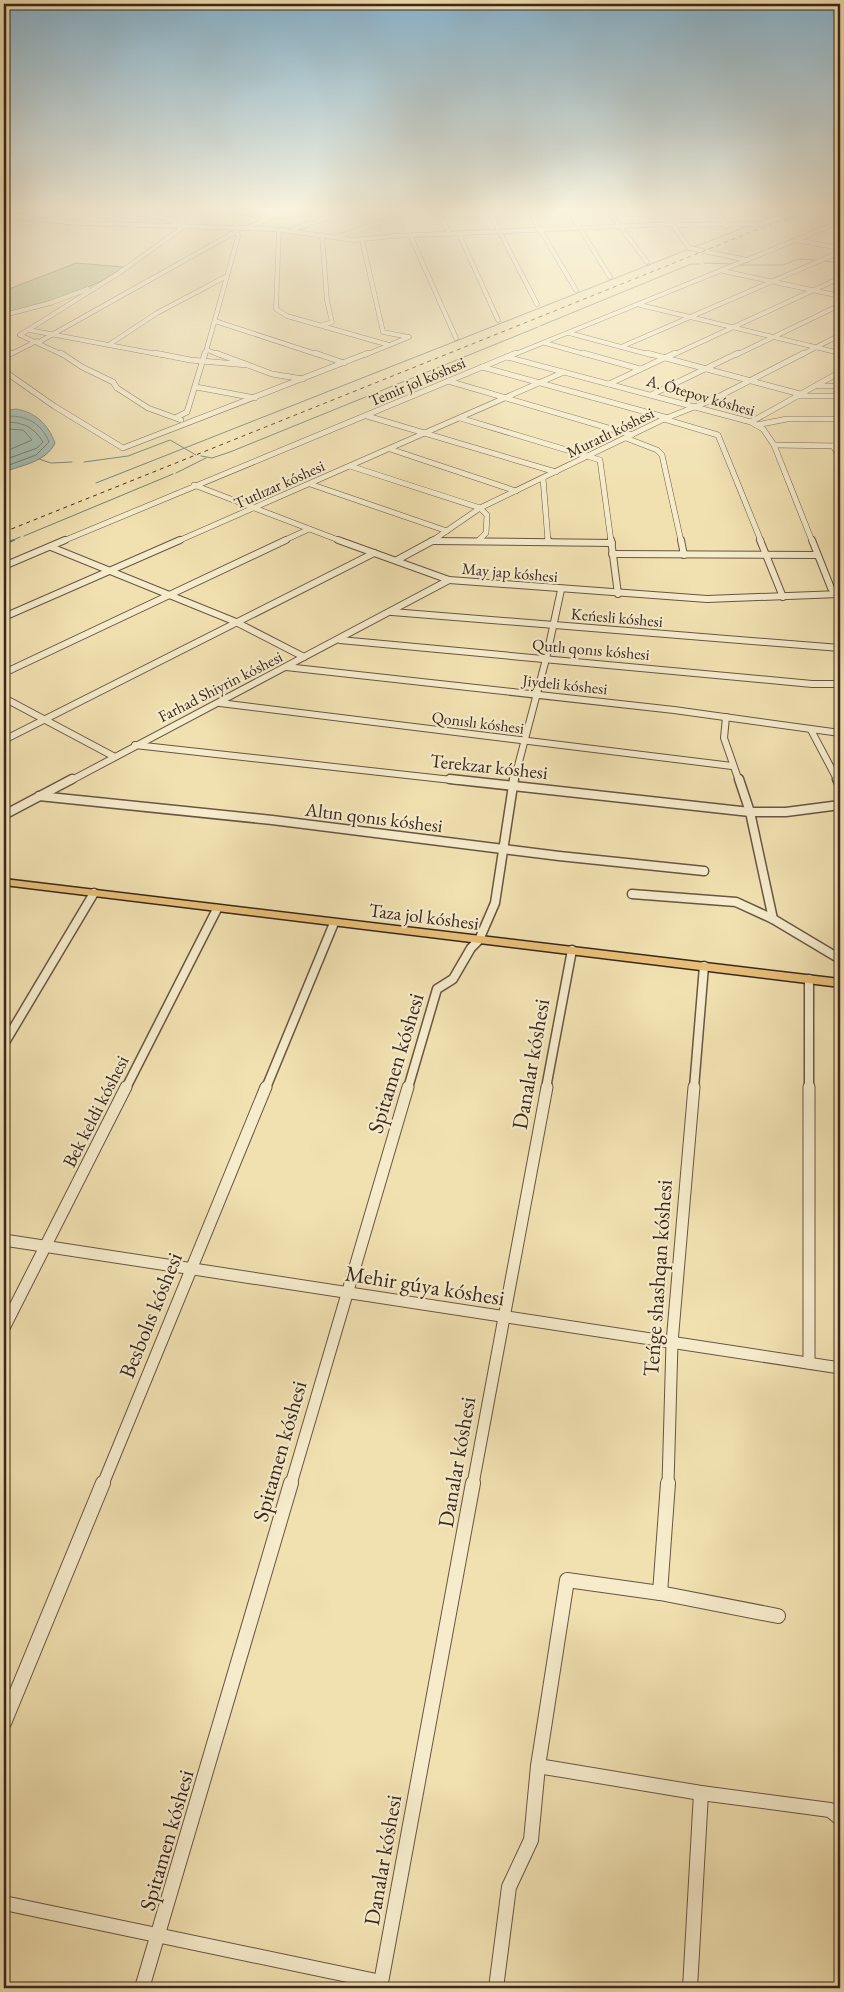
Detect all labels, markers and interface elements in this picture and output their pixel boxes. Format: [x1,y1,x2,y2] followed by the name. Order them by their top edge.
[366,352,469,411] street label: Temir jol kóshesi
[643,370,758,421] street label: A. Ótepov kóshesi
[563,402,657,463] street label: Muratlı kóshesi
[231,455,328,514] street label: Tutlızar kóshesi
[461,558,559,587] street label: May jap kóshesi
[570,603,664,632] street label: Keńesli kóshesi
[531,634,651,665] street label: Qutlı qonıs kóshesi
[154,646,286,727] street label: Farhad Shiyrin kóshesi
[519,669,609,699] street label: Jiydeli kóshesi
[431,706,525,739] street label: Qonıslı kóshesi
[429,748,549,785] street label: Terekzar kóshesi
[303,797,445,838] street label: Altın qonıs kóshesi
[367,897,481,936] street label: Taza jol kóshesi
[360,989,431,1137] street label: Spitamen kóshesi
[505,996,556,1132] street label: Danalar kóshesi
[56,1051,135,1172] street label: Bek keldi kóshesi
[636,1179,679,1378] street label: Teńge shashqan kóshesi
[112,1248,189,1382] street label: Besbolıs kóshesi
[343,1259,507,1312] street label: Mehir gúyа kóshesi
[246,1377,313,1525] street label: Spitamen kóshesi
[431,1394,482,1530] street label: Danalar kóshesi
[133,1766,200,1914] street label: Spitamen kóshesi
[357,1792,408,1928] street label: Danalar kóshesi

